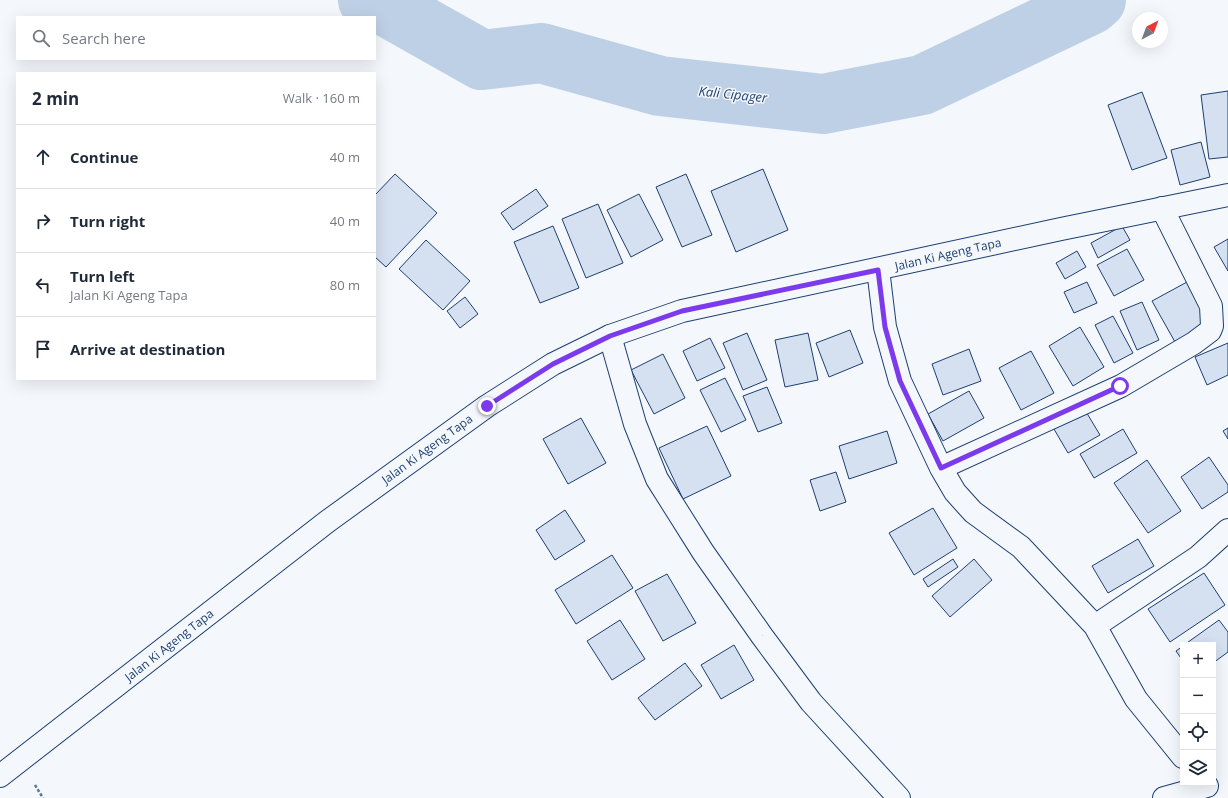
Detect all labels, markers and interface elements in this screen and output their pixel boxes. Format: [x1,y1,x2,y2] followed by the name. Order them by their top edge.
[1132,12,1168,48] north arrow
[16,16,376,60] search box
[30,27,52,49] icon: search
[62,28,146,48] text: Search here
[698,81,769,107] water label: Kali Cipager
[32,87,79,110] text: 2 min
[283,89,360,107] text: Walk · 160 m
[32,146,54,168] icon: ahead
[70,147,138,167] text: Continue
[330,148,360,166] text: 40 m
[32,210,54,232] icon: right
[70,211,145,231] text: Turn right
[330,212,360,230] text: 40 m
[892,233,1003,275] street label: Jalan Ki Ageng Tapa
[70,266,135,286] text: Turn left
[32,274,54,296] icon: left
[330,276,360,294] text: 80 m
[70,286,188,304] text: Jalan Ki Ageng Tapa
[32,338,54,360] icon: arrive
[70,339,225,359] text: Arrive at destination
[1111,377,1129,395] route start
[478,397,496,415] route end
[377,410,476,488] street label: Jalan Ki Ageng Tapa
[120,605,217,686] street label: Jalan Ki Ageng Tapa
[1180,642,1216,786] map controls
[1180,642,1216,678] button: +
[1180,678,1216,714] button: −
[1180,714,1216,750] button: locate
[1180,750,1216,786] button: layers

